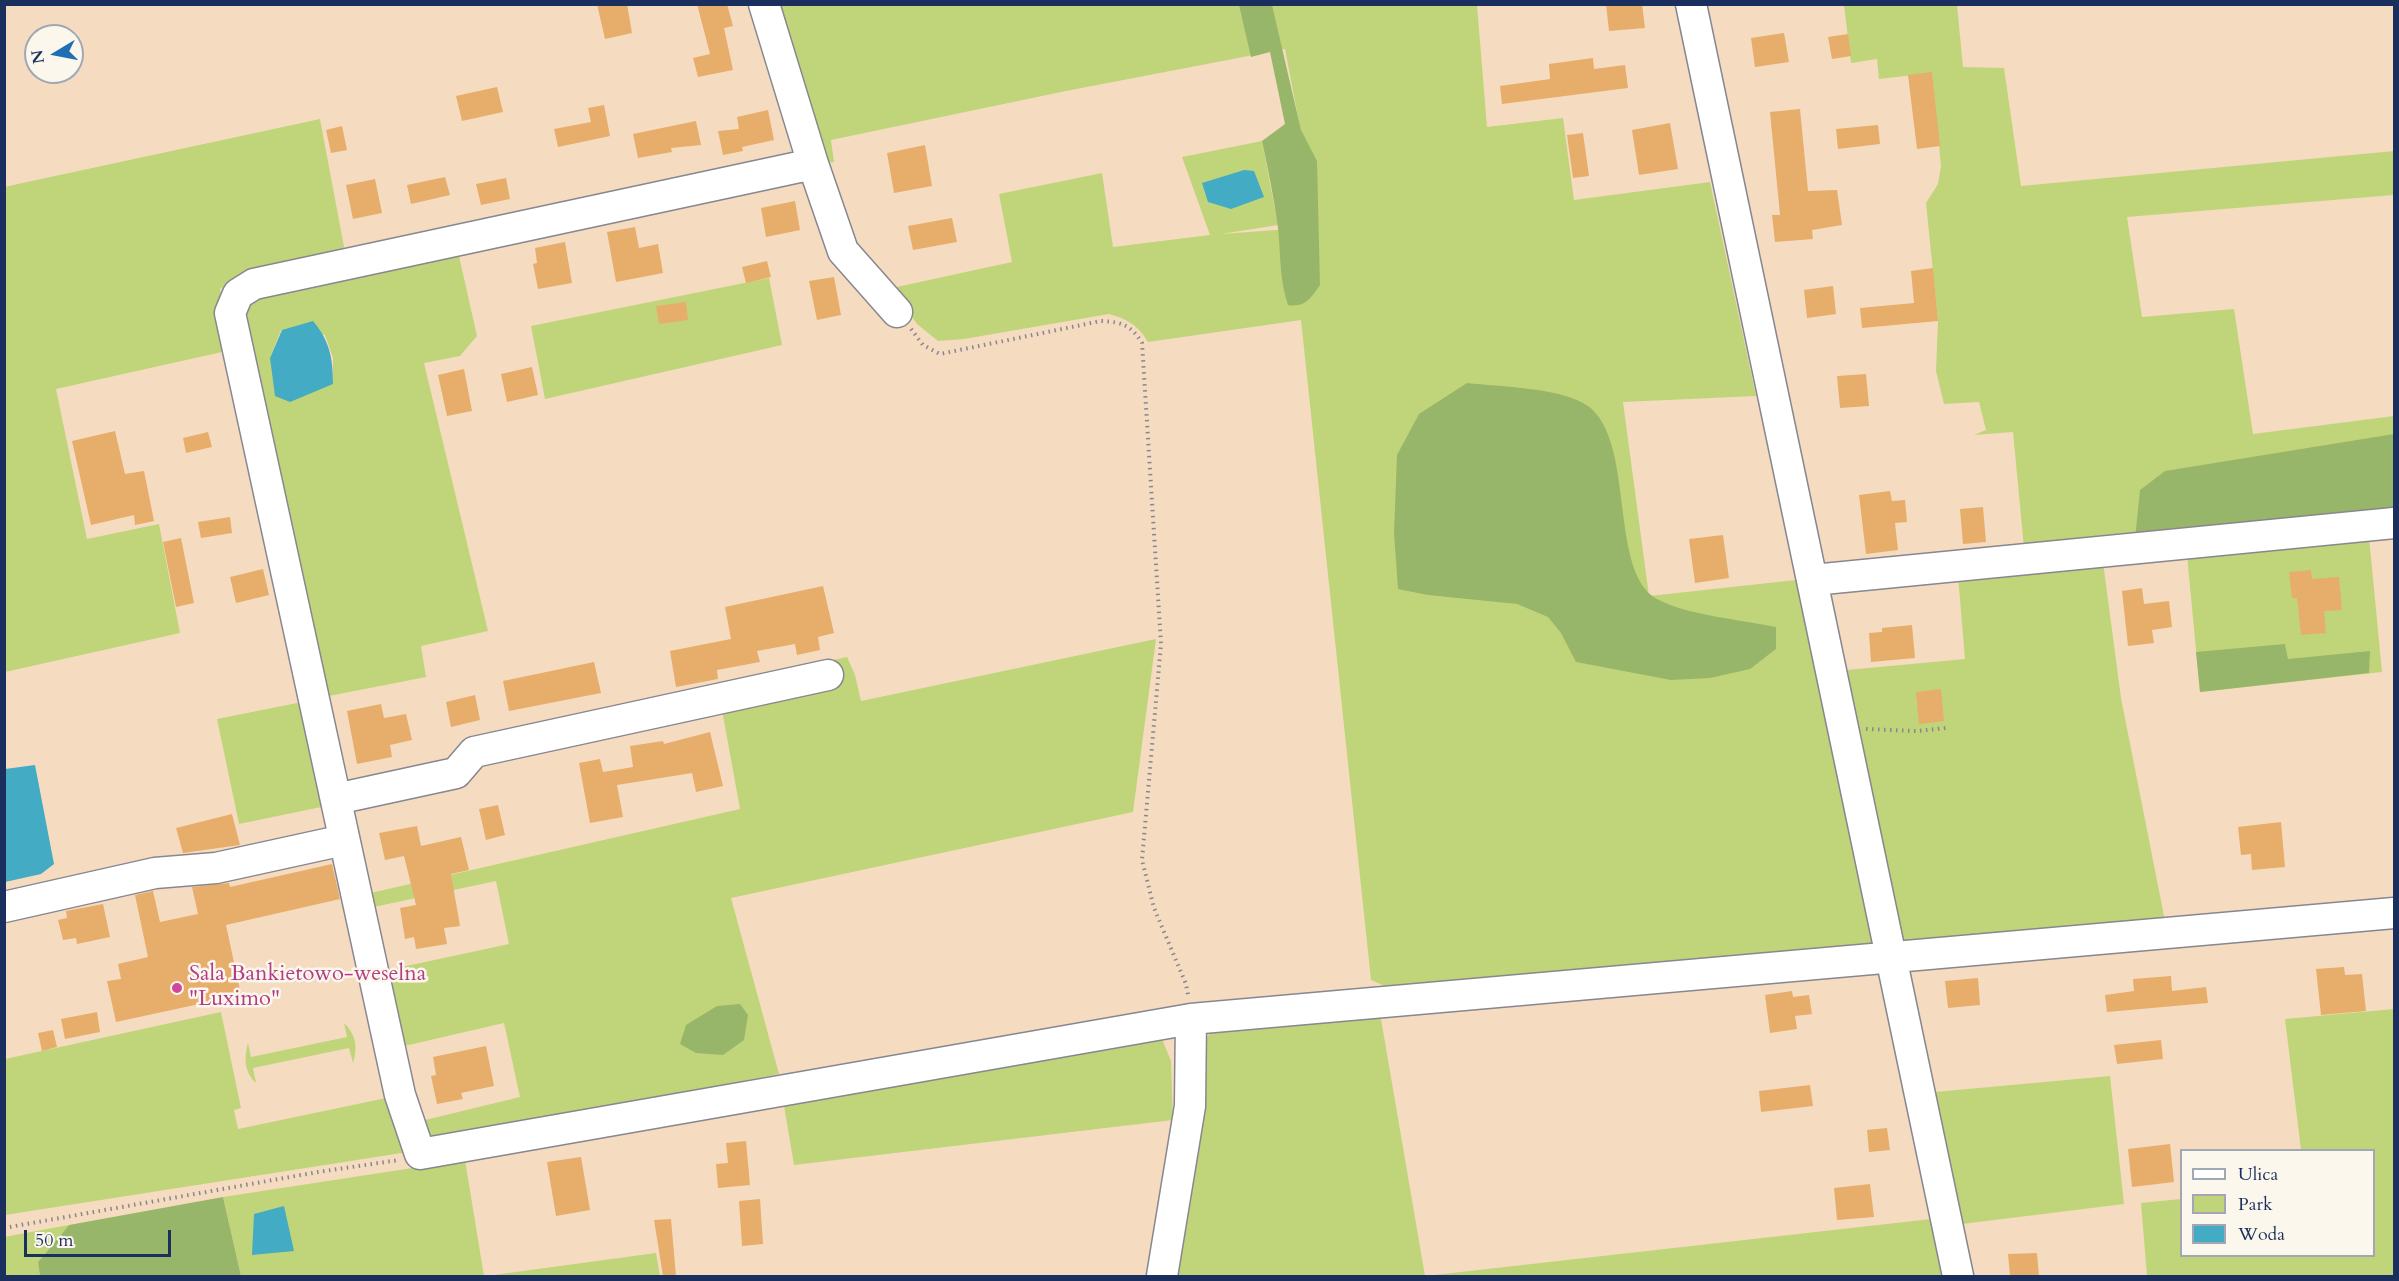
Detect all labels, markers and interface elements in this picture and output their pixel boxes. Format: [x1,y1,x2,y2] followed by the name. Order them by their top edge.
[24,24,84,84] north arrow
[26,48,50,66] text: N
[189,962,426,1014] place label: Sala Bankietowo-weselna "Luximo"
[170,981,184,995] marker: Sala Bankietowo-weselna "Luximo"
[2180,1149,2375,1257] legend
[2238,1162,2278,1187] text: Ulica
[2238,1192,2273,1217] text: Park
[27,1218,174,1256] scale bar
[2238,1222,2285,1247] text: Woda
[35,1228,74,1253] text: 50 m

